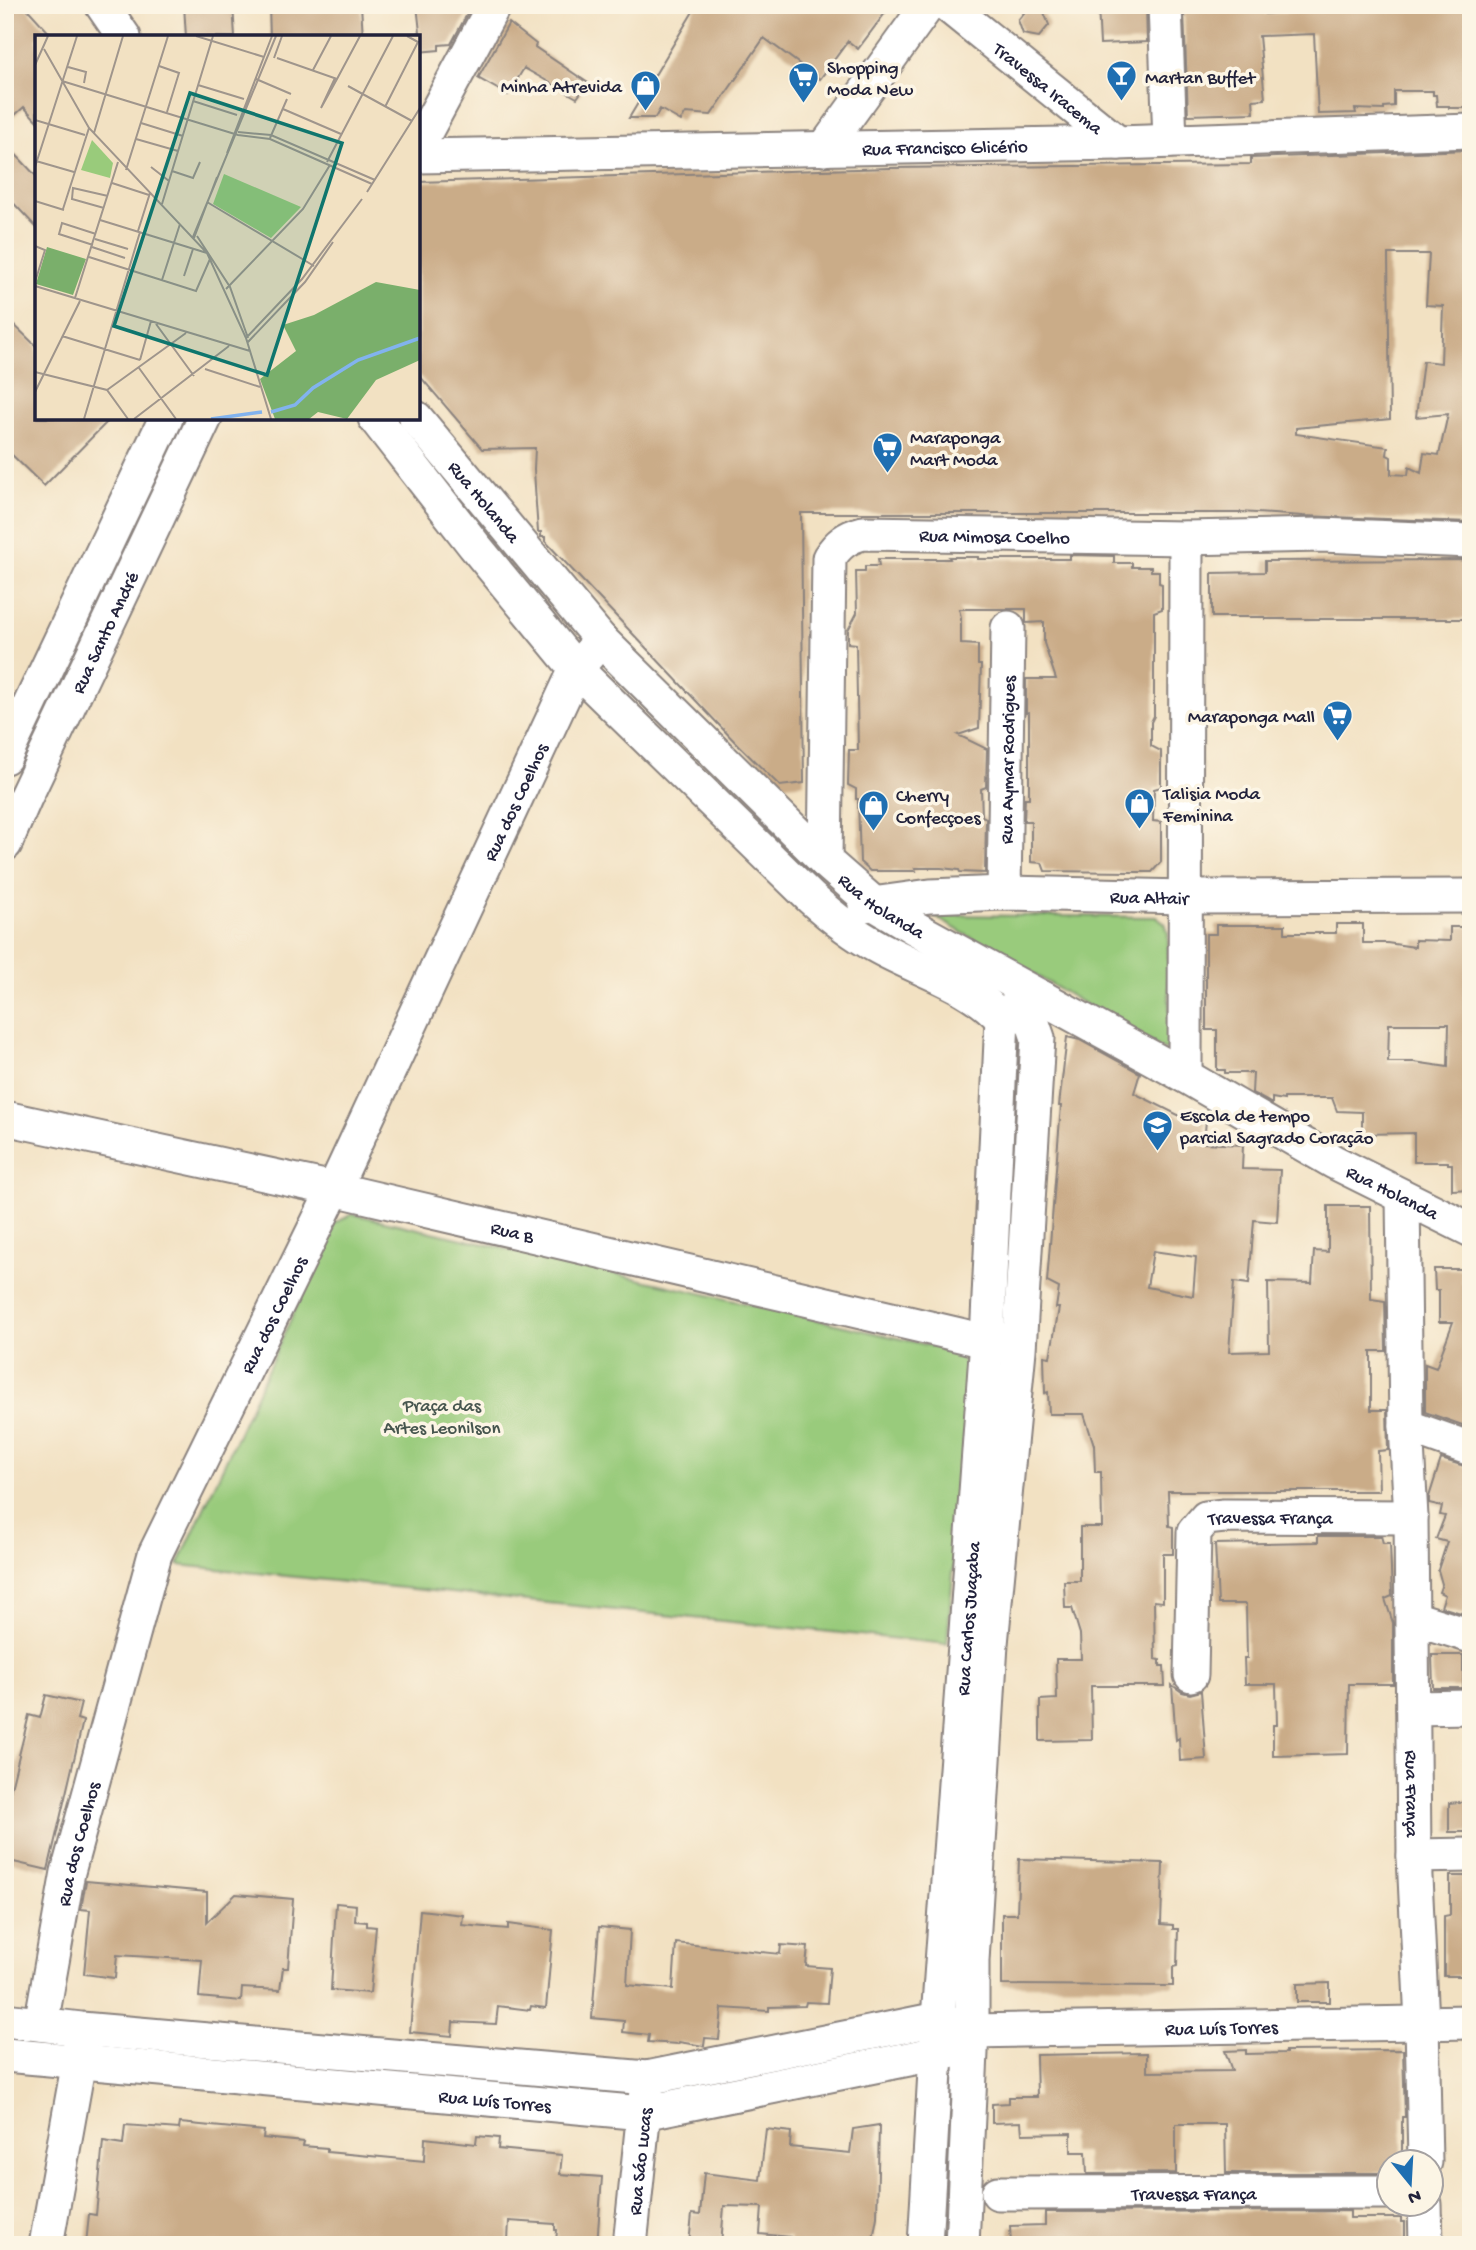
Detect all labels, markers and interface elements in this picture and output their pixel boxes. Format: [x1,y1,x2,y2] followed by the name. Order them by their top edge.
[35,35,420,420] inset map
[987,38,1107,142] street label: Travessa Iracema
[827,58,913,103] place label: Shopping Moda New
[1105,59,1139,103] bar icon: Martan Buffet
[787,60,821,104] supermarket icon: Shopping Moda New
[628,68,662,112] shop icon: Minha Atrevida
[1145,68,1257,91] place label: Martan Buffet
[501,77,623,100] place label: Minha Atrevida
[862,137,1028,163] street label: Rua Francisco Glicério
[910,428,1002,473] place label: Maraponga Mart Moda
[870,430,904,474] supermarket icon: Maraponga Mart Moda
[442,457,524,550] street label: Rua Holanda
[919,526,1070,551] street label: Rua Mimosa Coelho
[68,568,146,698] street label: Rua Santo André
[997,675,1022,844] street label: Rua Aymar Rodrigues
[1321,698,1355,742] supermarket icon: Maraponga Mall
[1188,707,1315,730] place label: Maraponga Mall
[480,739,555,866] street label: Rua dos Coelhos
[1162,784,1262,829] place label: Talisia Moda Feminina
[896,786,981,831] place label: Cherry Confecçoes
[1123,786,1157,830] shop icon: Talisia Moda Feminina
[856,788,890,832] shop icon: Cherry Confecçoes
[832,870,929,947] street label: Rua Holanda
[1110,887,1191,912] street label: Rua Altair
[1179,1106,1374,1151] place label: Escola de tempo parcial Sagrado Coração
[1140,1108,1174,1152] school or university icon: Escola de tempo parcial Sagrado Coração
[1341,1162,1443,1228] street label: Rua Holanda
[488,1218,537,1251] street label: Rua B
[237,1253,315,1378] street label: Rua dos Coelhos
[384,1396,500,1441] park label: Praça das Artes Leonilson
[1206,1508,1334,1533] street label: Travessa França
[953,1539,988,1696] street label: Rua Carlos Juaçaba
[1398,1750,1422,1839] street label: Rua França
[54,1779,107,1908] street label: Rua dos Coelhos
[1165,2017,1279,2043] street label: Rua Luís Torres
[437,2086,553,2120] street label: Rua Luís Torres
[625,2106,659,2217] street label: Rua Sáo Lucas
[1374,2148,1444,2218] north arrow
[1405,2183,1424,2209] text: N
[1130,2184,1258,2208] street label: Travessa França

